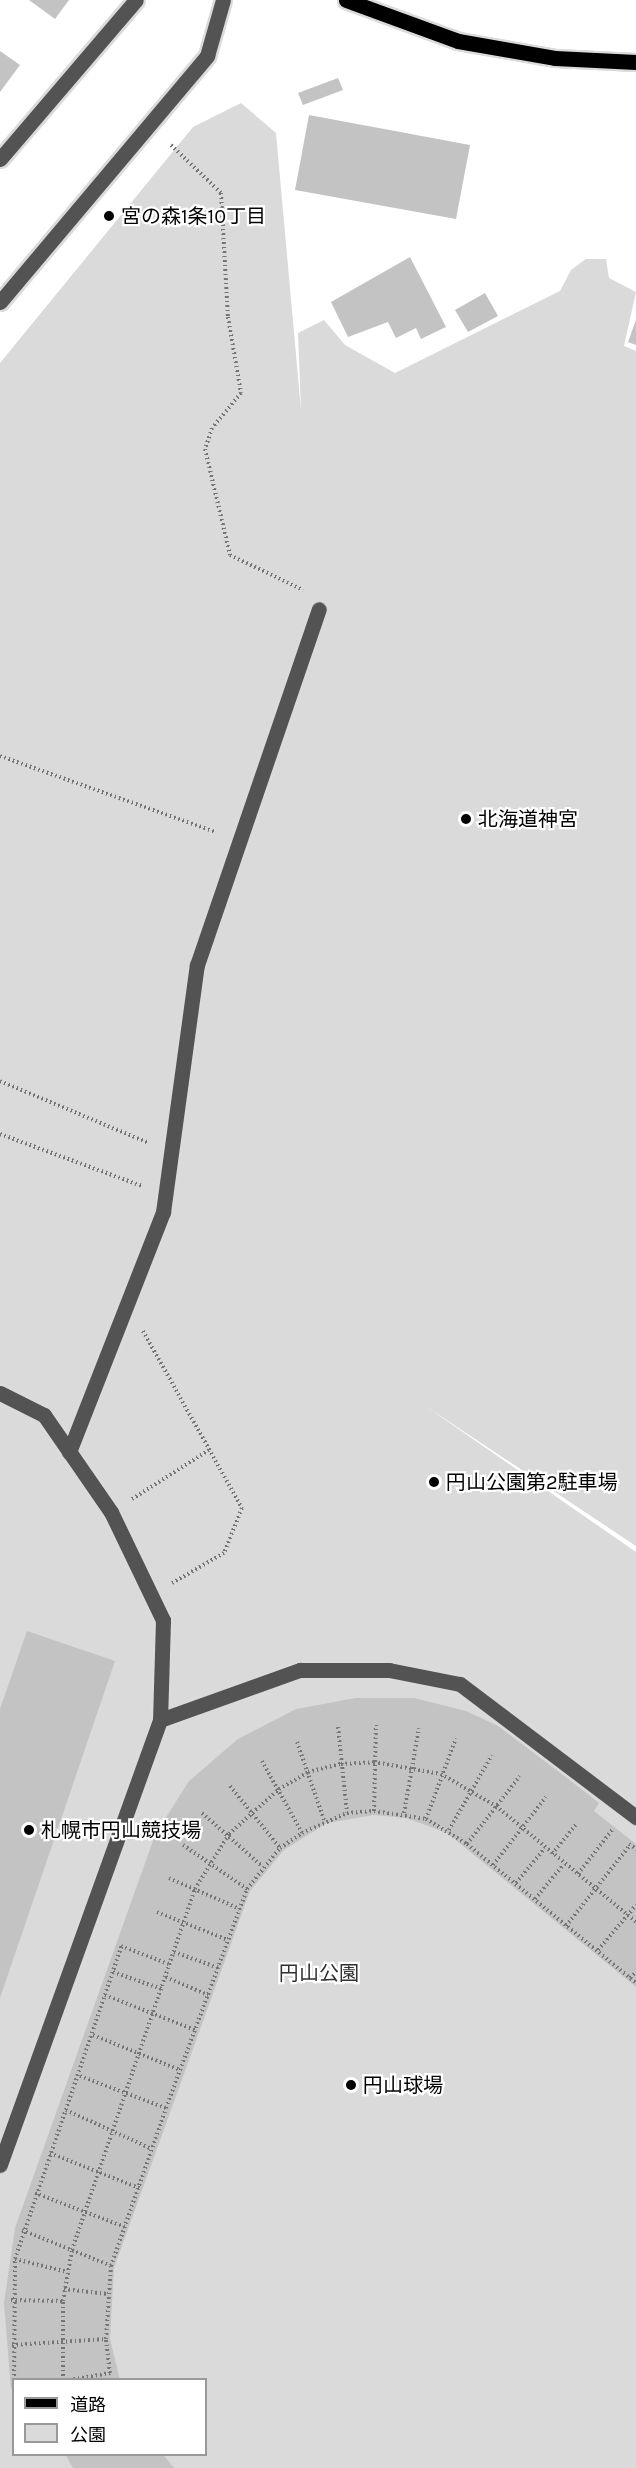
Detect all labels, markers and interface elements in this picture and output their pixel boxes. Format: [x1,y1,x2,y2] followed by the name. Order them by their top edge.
[121,204,266,228] place label: 宮の森1条10丁目
[102,209,116,223] marker: 宮の森1条10丁目
[478,807,578,831] place label: 北海道神宮
[459,812,473,826] marker: 北海道神宮
[446,1470,618,1494] place label: 円山公園第2駐車場
[427,1475,441,1489] marker: 円山公園第2駐車場
[41,1818,201,1842] place label: 札幌市円山競技場
[22,1823,36,1837] marker: 札幌市円山競技場
[279,1961,359,1985] park label: 円山公園
[363,2073,443,2097] place label: 円山球場
[344,2078,358,2092] marker: 円山球場
[12,2378,207,2456] legend
[70,2394,106,2416] text: 道路
[70,2424,106,2446] text: 公園

